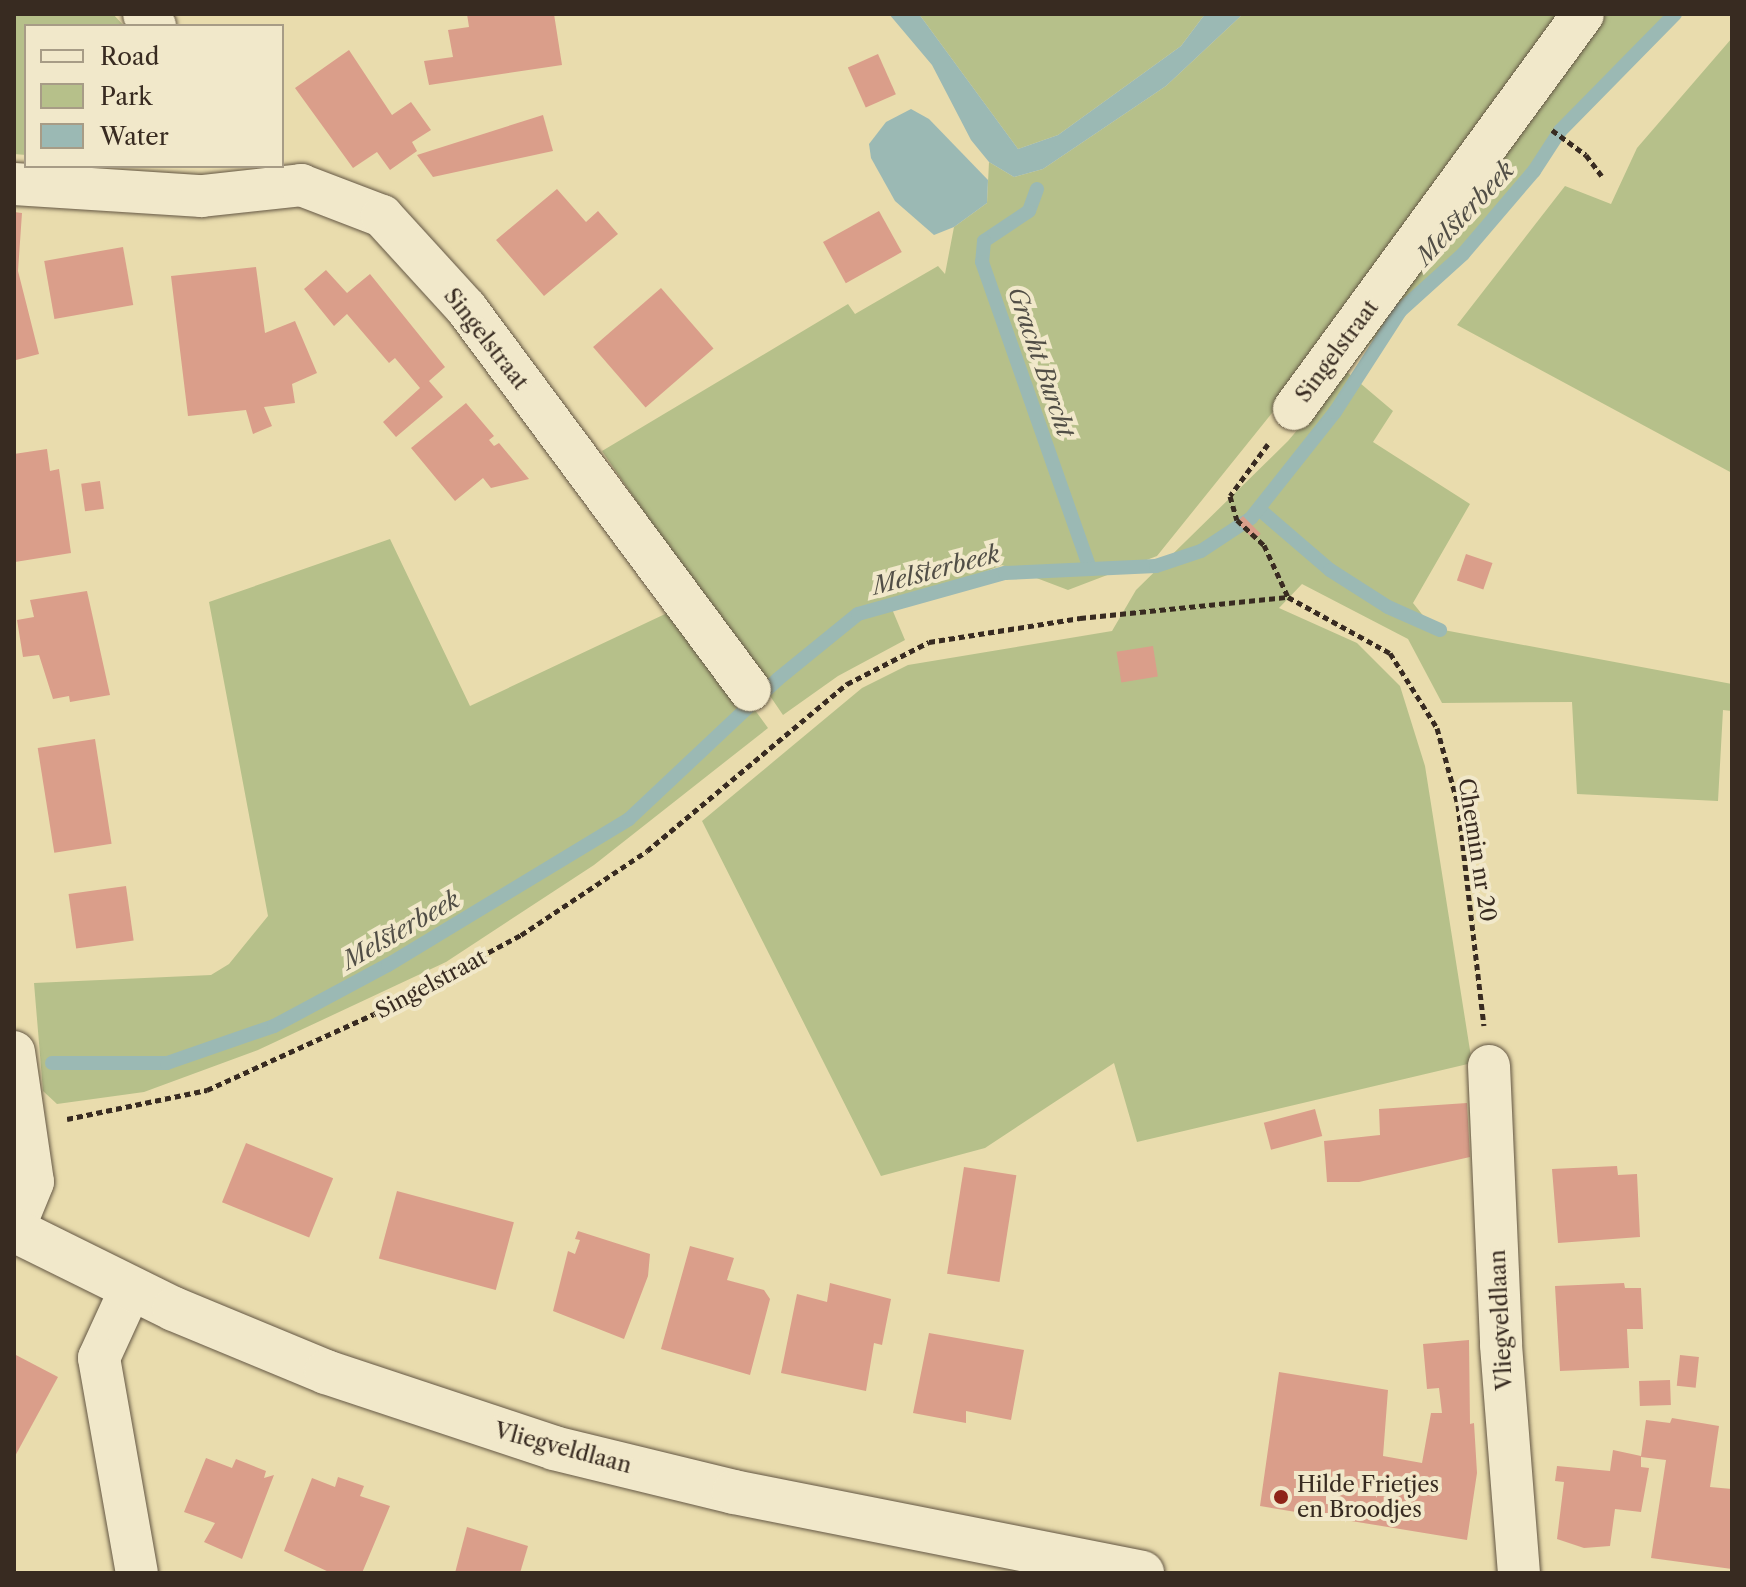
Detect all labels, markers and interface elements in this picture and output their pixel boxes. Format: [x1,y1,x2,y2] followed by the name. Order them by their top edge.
[24,24,284,168] legend
[100,42,159,71] text: Road
[100,82,152,111] text: Park
[100,122,169,151] text: Water
[1410,155,1520,271] water label: Melsterbeek
[438,283,534,395] street label: Singelstraat
[1002,283,1080,441] water label: Gracht Burcht
[1290,295,1384,407] street label: Singelstraat
[869,539,1003,601] water label: Melsterbeek
[1453,776,1501,924] street label: Chemin nr 20
[337,885,465,975] water label: Melsterbeek
[371,944,491,1024] street label: Singelstraat
[1484,1249,1518,1391] street label: Vliegveldlaan
[492,1417,634,1479] street label: Vliegveldlaan
[1297,1471,1439,1522] place label: Hilde Frietjes en Broodjes
[1272,1488,1290,1506] marker: Hilde Frietjes en Broodjes

